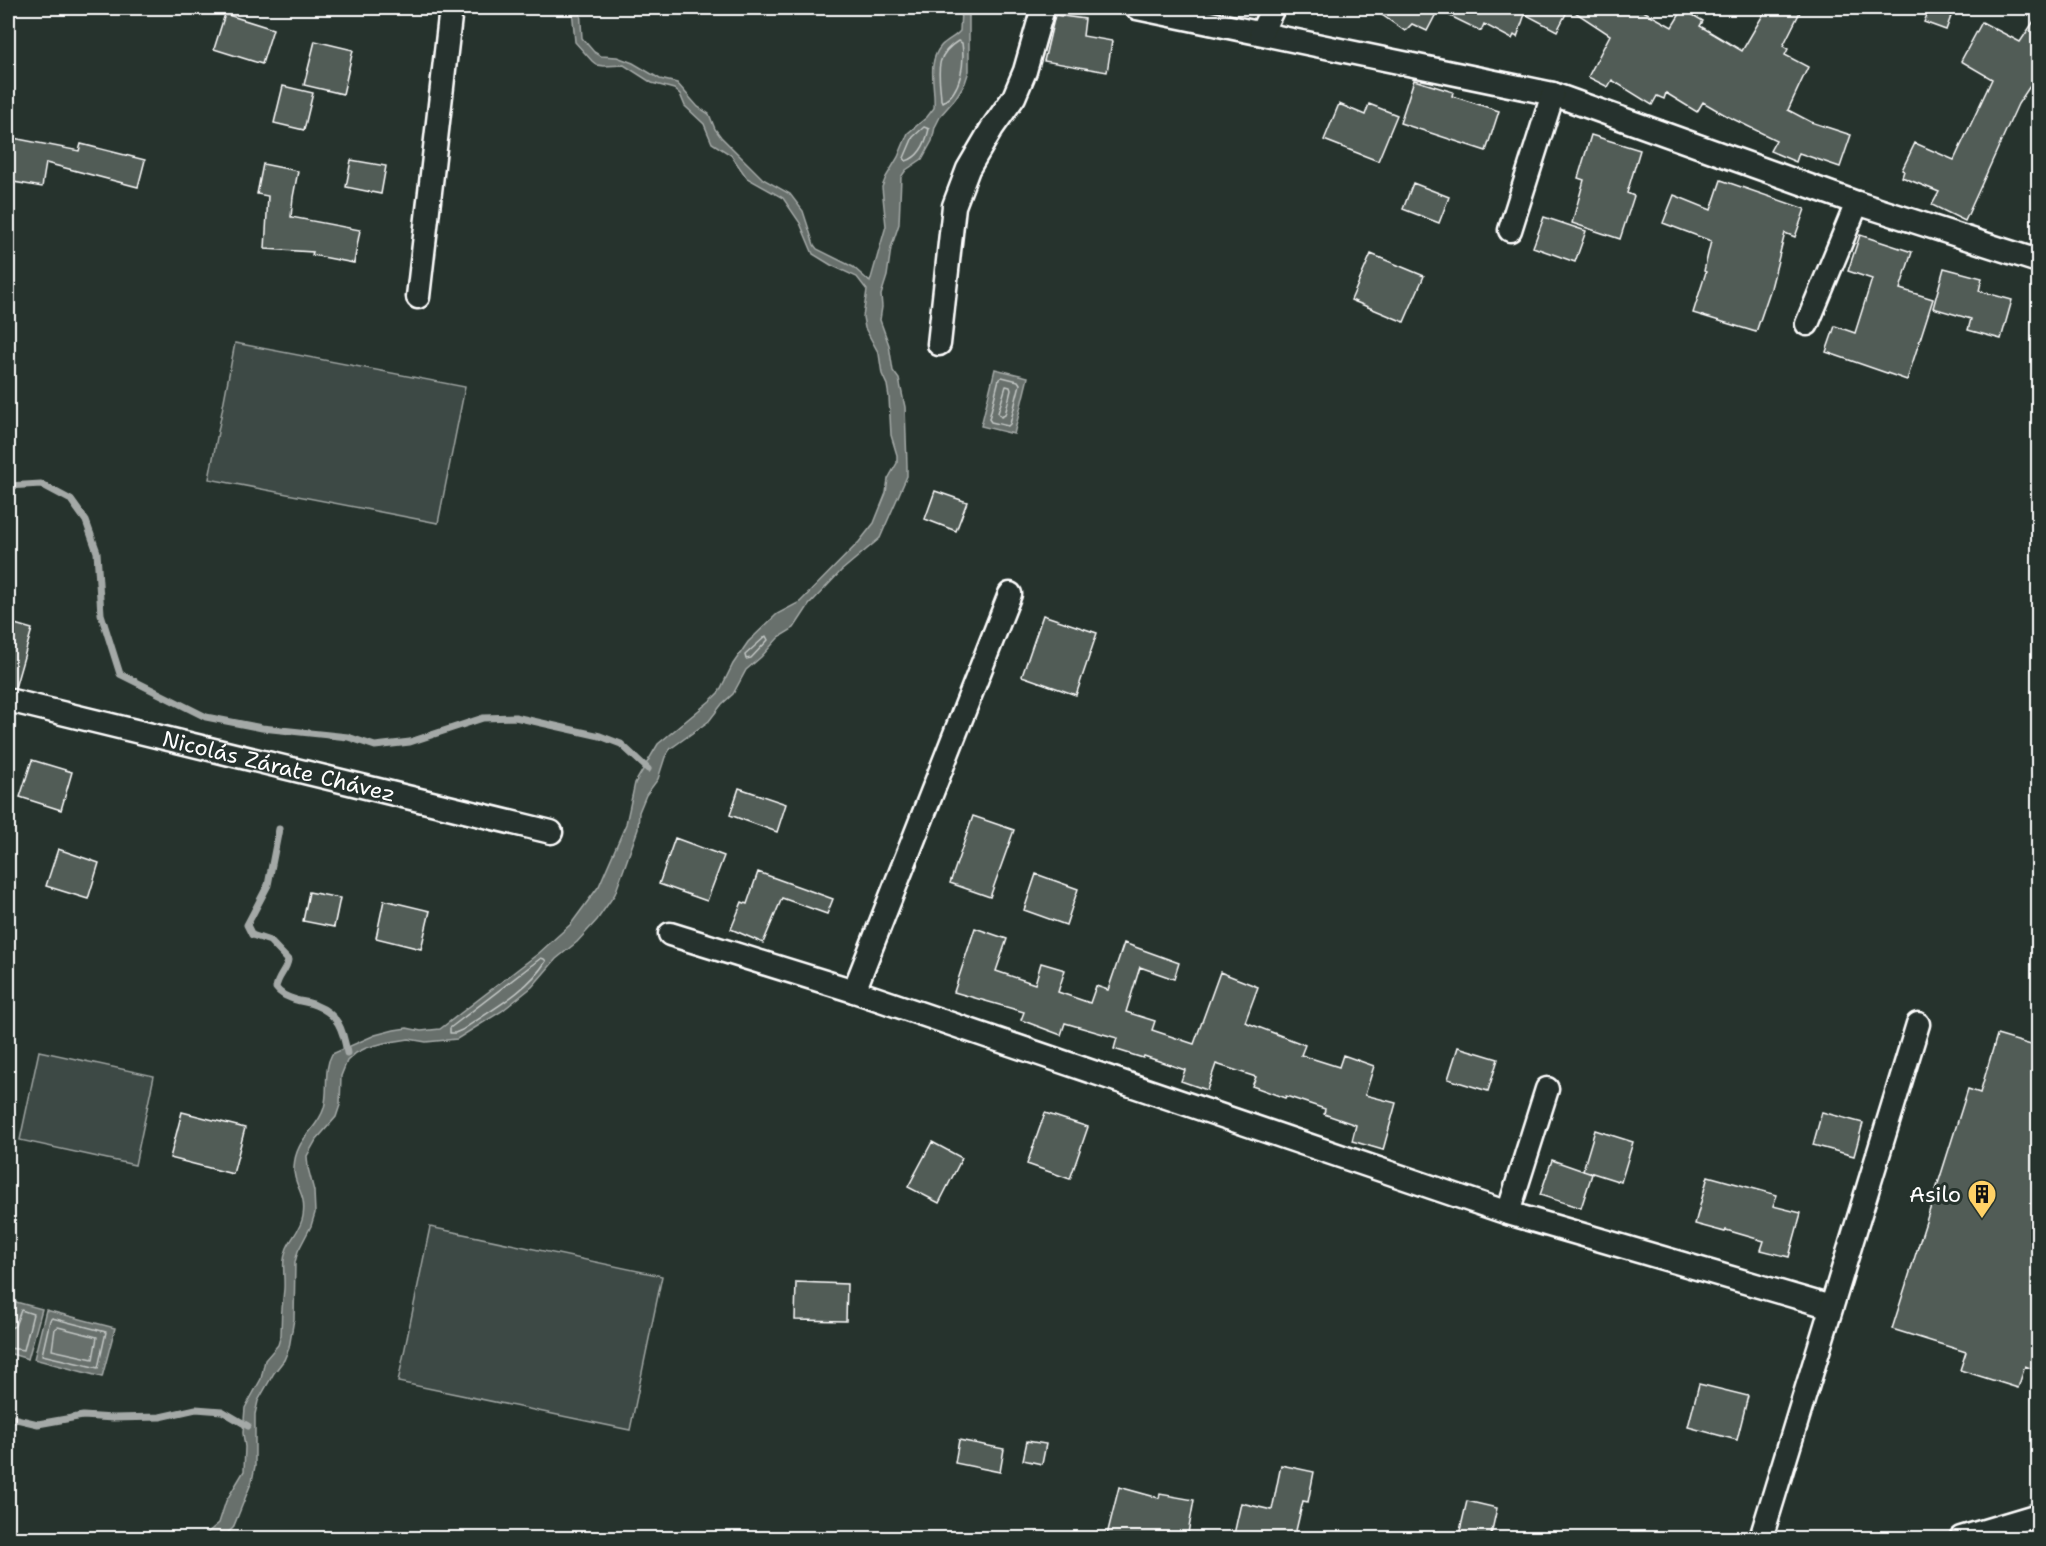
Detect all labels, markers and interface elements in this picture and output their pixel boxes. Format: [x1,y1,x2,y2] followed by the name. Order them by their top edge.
[159,724,399,809] street label: Nicolás Zárate Chávez
[1966,1178,1998,1220] building icon: Asilo
[1909,1180,1961,1209] place label: Asilo

